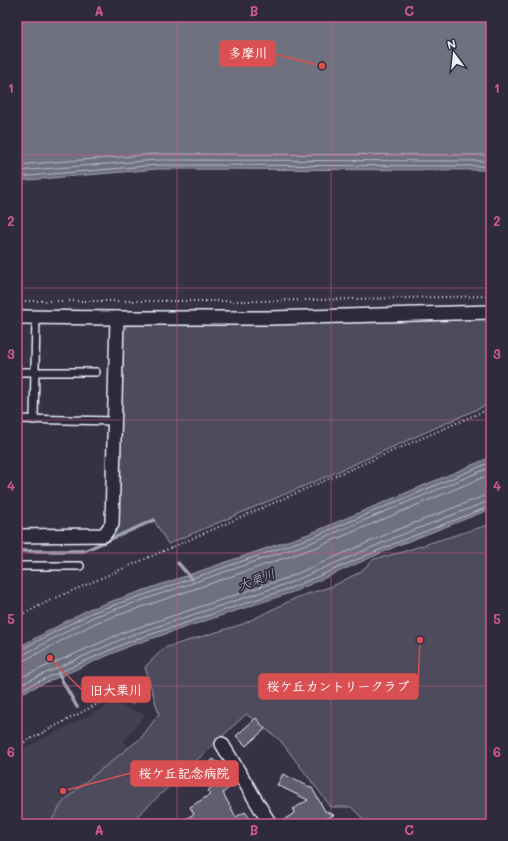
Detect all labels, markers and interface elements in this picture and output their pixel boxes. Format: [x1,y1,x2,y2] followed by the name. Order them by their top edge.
[94,2,104,19] text: A
[250,2,259,19] text: B
[404,2,414,19] text: C
[434,34,474,74] north arrow
[445,36,457,52] text: N
[220,41,275,66] callout: 多摩川
[228,44,268,61] text: 多摩川
[8,79,14,96] text: 1
[494,79,500,96] text: 1
[7,212,15,229] text: 2
[493,212,501,229] text: 2
[7,345,15,362] text: 3
[493,345,501,362] text: 3
[7,477,15,494] text: 4
[493,477,501,494] text: 4
[235,564,277,594] water label: 大栗川
[7,610,15,627] text: 5
[493,610,501,627] text: 5
[259,674,418,699] callout: 桜ケ丘カントリークラブ
[82,677,150,702] callout: 旧大栗川
[266,677,410,694] text: 桜ケ丘カントリークラブ
[90,681,142,698] text: 旧大栗川
[7,743,15,760] text: 6
[493,743,501,760] text: 6
[131,761,238,786] callout: 桜ケ丘記念病院
[138,764,230,781] text: 桜ケ丘記念病院
[94,821,104,838] text: A
[250,821,259,838] text: B
[404,821,414,838] text: C

